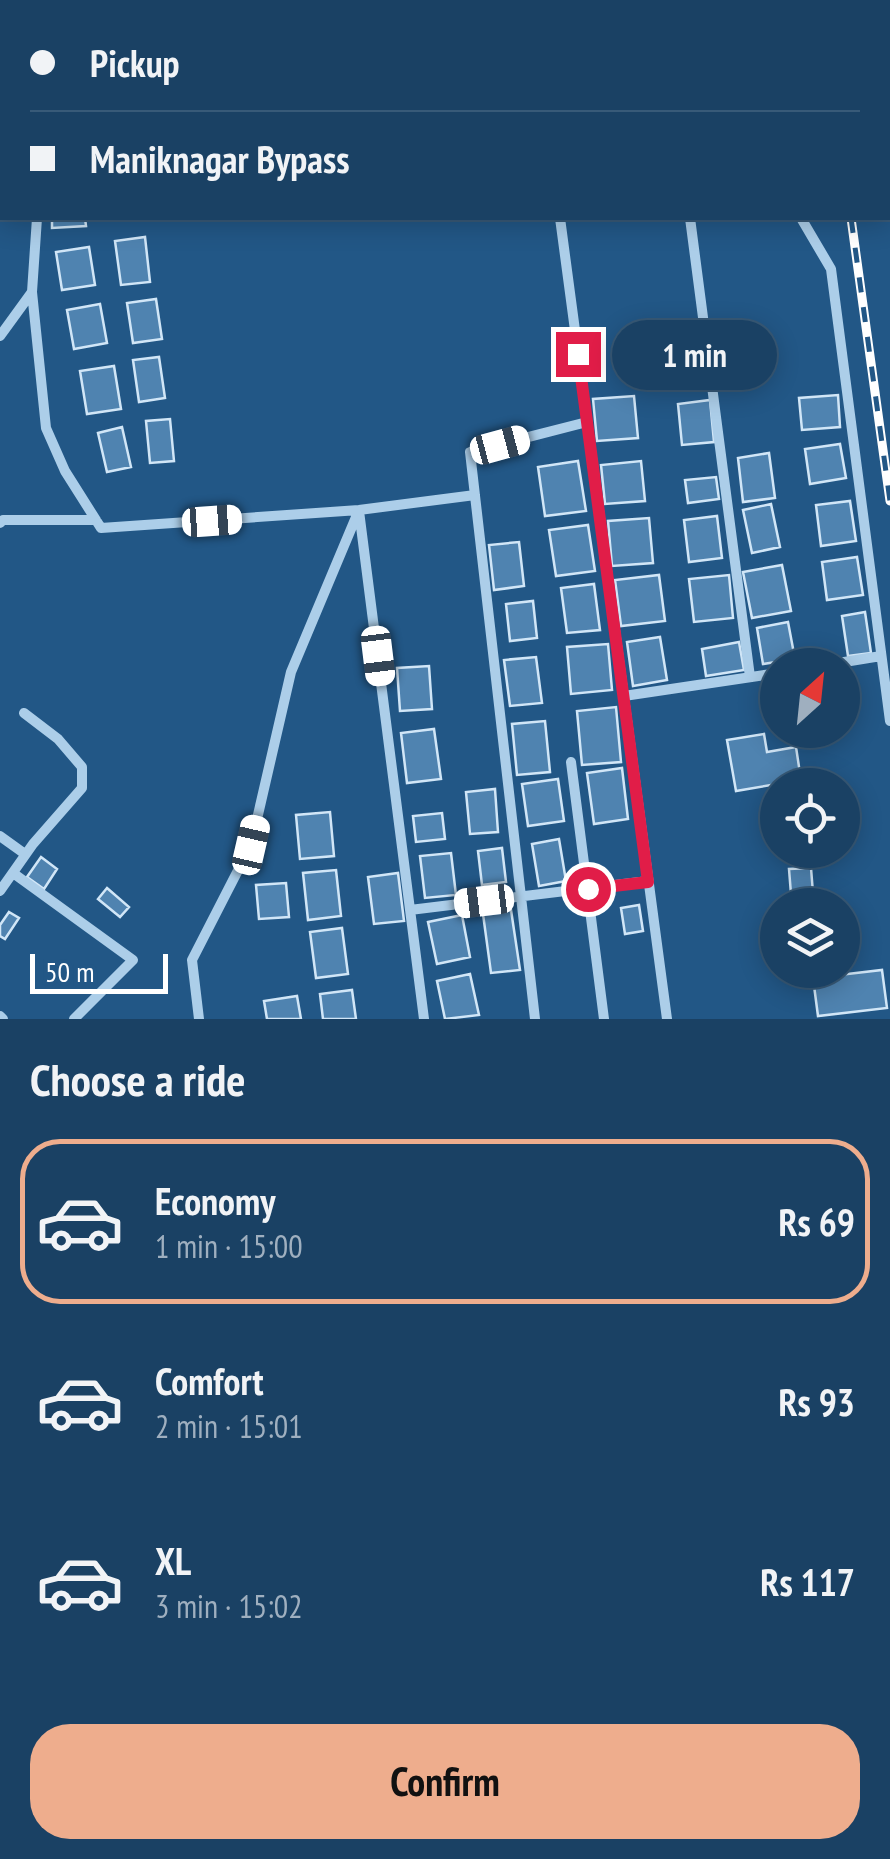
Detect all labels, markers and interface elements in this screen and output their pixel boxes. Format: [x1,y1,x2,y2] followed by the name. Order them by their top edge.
[90,38,180,87] text: Pickup
[90,134,350,183] text: Maniknagar Bypass
[613,319,778,389] callout: 1 min
[556,332,601,377] route end
[662,334,727,376] text: 1 min
[467,423,533,467] car
[181,504,243,538] car
[359,624,397,688] car
[760,648,860,748] north arrow
[760,648,860,988] map controls
[760,768,860,868] button: locate
[230,812,272,878] car
[566,867,611,912] route start
[452,882,516,920] car
[760,888,860,988] button: layers
[30,949,168,994] scale bar
[45,953,94,990] text: 50 m
[30,1050,245,1108] text: Choose a ride
[155,1176,275,1225] text: Economy
[35,1177,125,1267] icon: car
[778,1197,855,1246] text: Rs 69
[155,1225,303,1267] text: 1 min · 15:00
[155,1356,264,1405] text: Comfort
[35,1357,125,1447] icon: car
[778,1377,855,1426] text: Rs 93
[155,1405,303,1447] text: 2 min · 15:01
[155,1536,191,1585] text: XL
[35,1537,125,1627] icon: car
[760,1557,855,1606] text: Rs 117
[155,1585,303,1627] text: 3 min · 15:02
[30,1724,860,1839] button: Confirm

